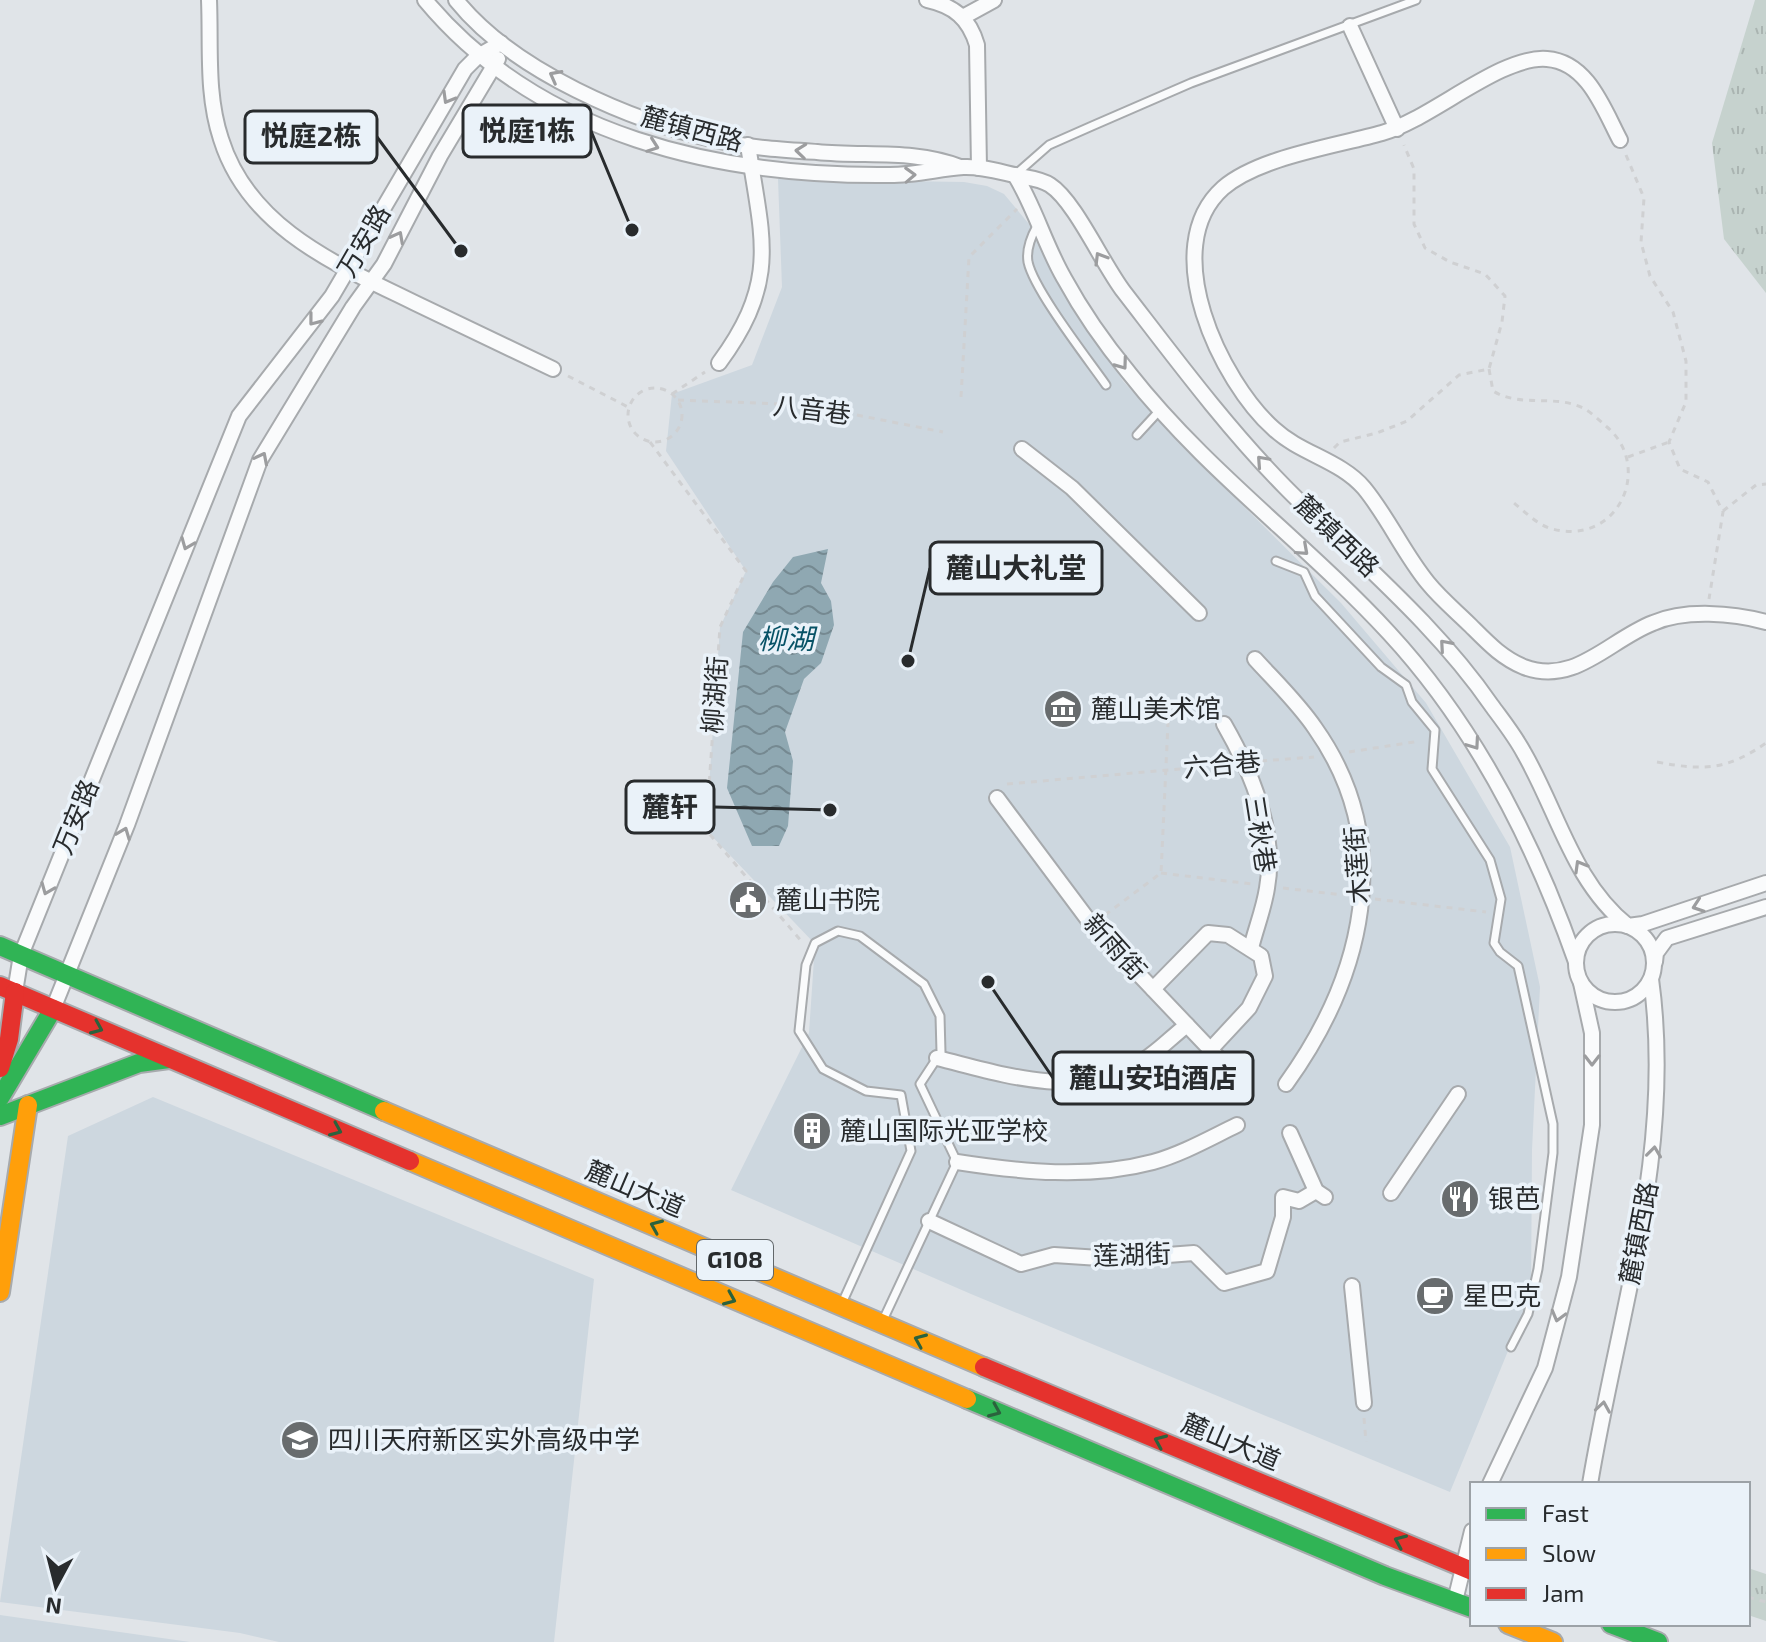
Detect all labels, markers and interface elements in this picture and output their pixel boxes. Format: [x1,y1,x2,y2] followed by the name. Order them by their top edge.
[549,70,563,86] one-way arrow
[442,89,458,104] one-way arrow
[638,99,747,156] street label: 麓镇西路
[463,105,591,157] callout: 悦庭1栋
[245,111,377,163] callout: 悦庭2栋
[479,113,575,147] text: 悦庭1栋
[261,118,361,152] text: 悦庭2栋
[645,136,659,153] one-way arrow
[794,143,807,160] one-way arrow
[904,166,917,183] one-way arrow
[330,199,396,282] street label: 万安路
[389,230,404,245] one-way arrow
[1094,252,1110,267] one-way arrow
[309,311,323,326] one-way arrow
[1112,355,1127,369] one-way arrow
[772,388,853,429] street label: 八音巷
[253,451,268,466] one-way arrow
[1256,456,1271,470] one-way arrow
[1290,488,1386,582] street label: 麓镇西路
[180,536,197,550] one-way arrow
[1293,540,1308,554] one-way arrow
[930,542,1102,594] callout: 麓山大礼堂
[946,550,1086,584] text: 麓山大礼堂
[758,621,818,655] water label: 柳湖
[1440,640,1455,655] one-way arrow
[695,655,732,735] street label: 柳湖街
[1042,688,1084,730] museum icon: 麓山美术馆
[1091,692,1221,723] place label: 麓山美术馆
[1464,735,1479,750] one-way arrow
[1182,745,1262,782] street label: 六合巷
[46,774,104,858] street label: 万安路
[626,781,714,833] callout: 麓轩
[642,789,698,823] text: 麓轩
[1240,793,1283,875] street label: 三秋巷
[1337,825,1374,905] street label: 木莲街
[114,827,131,841] one-way arrow
[1574,860,1589,874] one-way arrow
[727,879,769,921] public building icon: 麓山书院
[40,881,57,895] one-way arrow
[776,883,880,914] place label: 麓山书院
[1691,897,1705,913] one-way arrow
[1078,907,1154,985] street label: 新雨街
[89,1019,103,1035] one-way arrow
[1053,1052,1253,1104] callout: 麓山安珀酒店
[1583,1054,1601,1067] one-way arrow
[1069,1060,1237,1094] text: 麓山安珀酒店
[791,1110,833,1152] building icon: 麓山国际光亚学校
[840,1114,1048,1145] place label: 麓山国际光亚学校
[328,1121,342,1137] one-way arrow
[1645,1145,1662,1158] one-way arrow
[582,1153,690,1222] street label: 麓山大道
[1439,1178,1481,1220] restaurant icon: 银芭
[1612,1179,1663,1287] street label: 麓镇西路
[1488,1182,1540,1213] place label: 银芭
[649,1220,664,1236] one-way arrow
[1092,1237,1171,1270] street label: 莲湖街
[697,1240,773,1280] road number: G108
[1414,1275,1456,1317] cafe icon: 星巴克
[1463,1279,1541,1310] place label: 星巴克
[722,1289,736,1305] one-way arrow
[1551,1309,1568,1323] one-way arrow
[914,1333,928,1350] one-way arrow
[1593,1400,1610,1414] one-way arrow
[987,1402,1001,1418] one-way arrow
[1178,1406,1286,1475] street label: 麓山大道
[279,1419,321,1461] school or university icon: 四川天府新区实外高级中学
[328,1423,640,1454] place label: 四川天府新区实外高级中学
[1154,1434,1168,1450] one-way arrow
[1470,1482,1750,1626] legend
[1542,1498,1589,1527] text: Fast
[1394,1534,1408,1551] one-way arrow
[1542,1538,1596,1567] text: Slow
[16,1546,96,1626] north arrow
[1542,1578,1584,1607] text: Jam
[44,1593,63,1621] text: N

